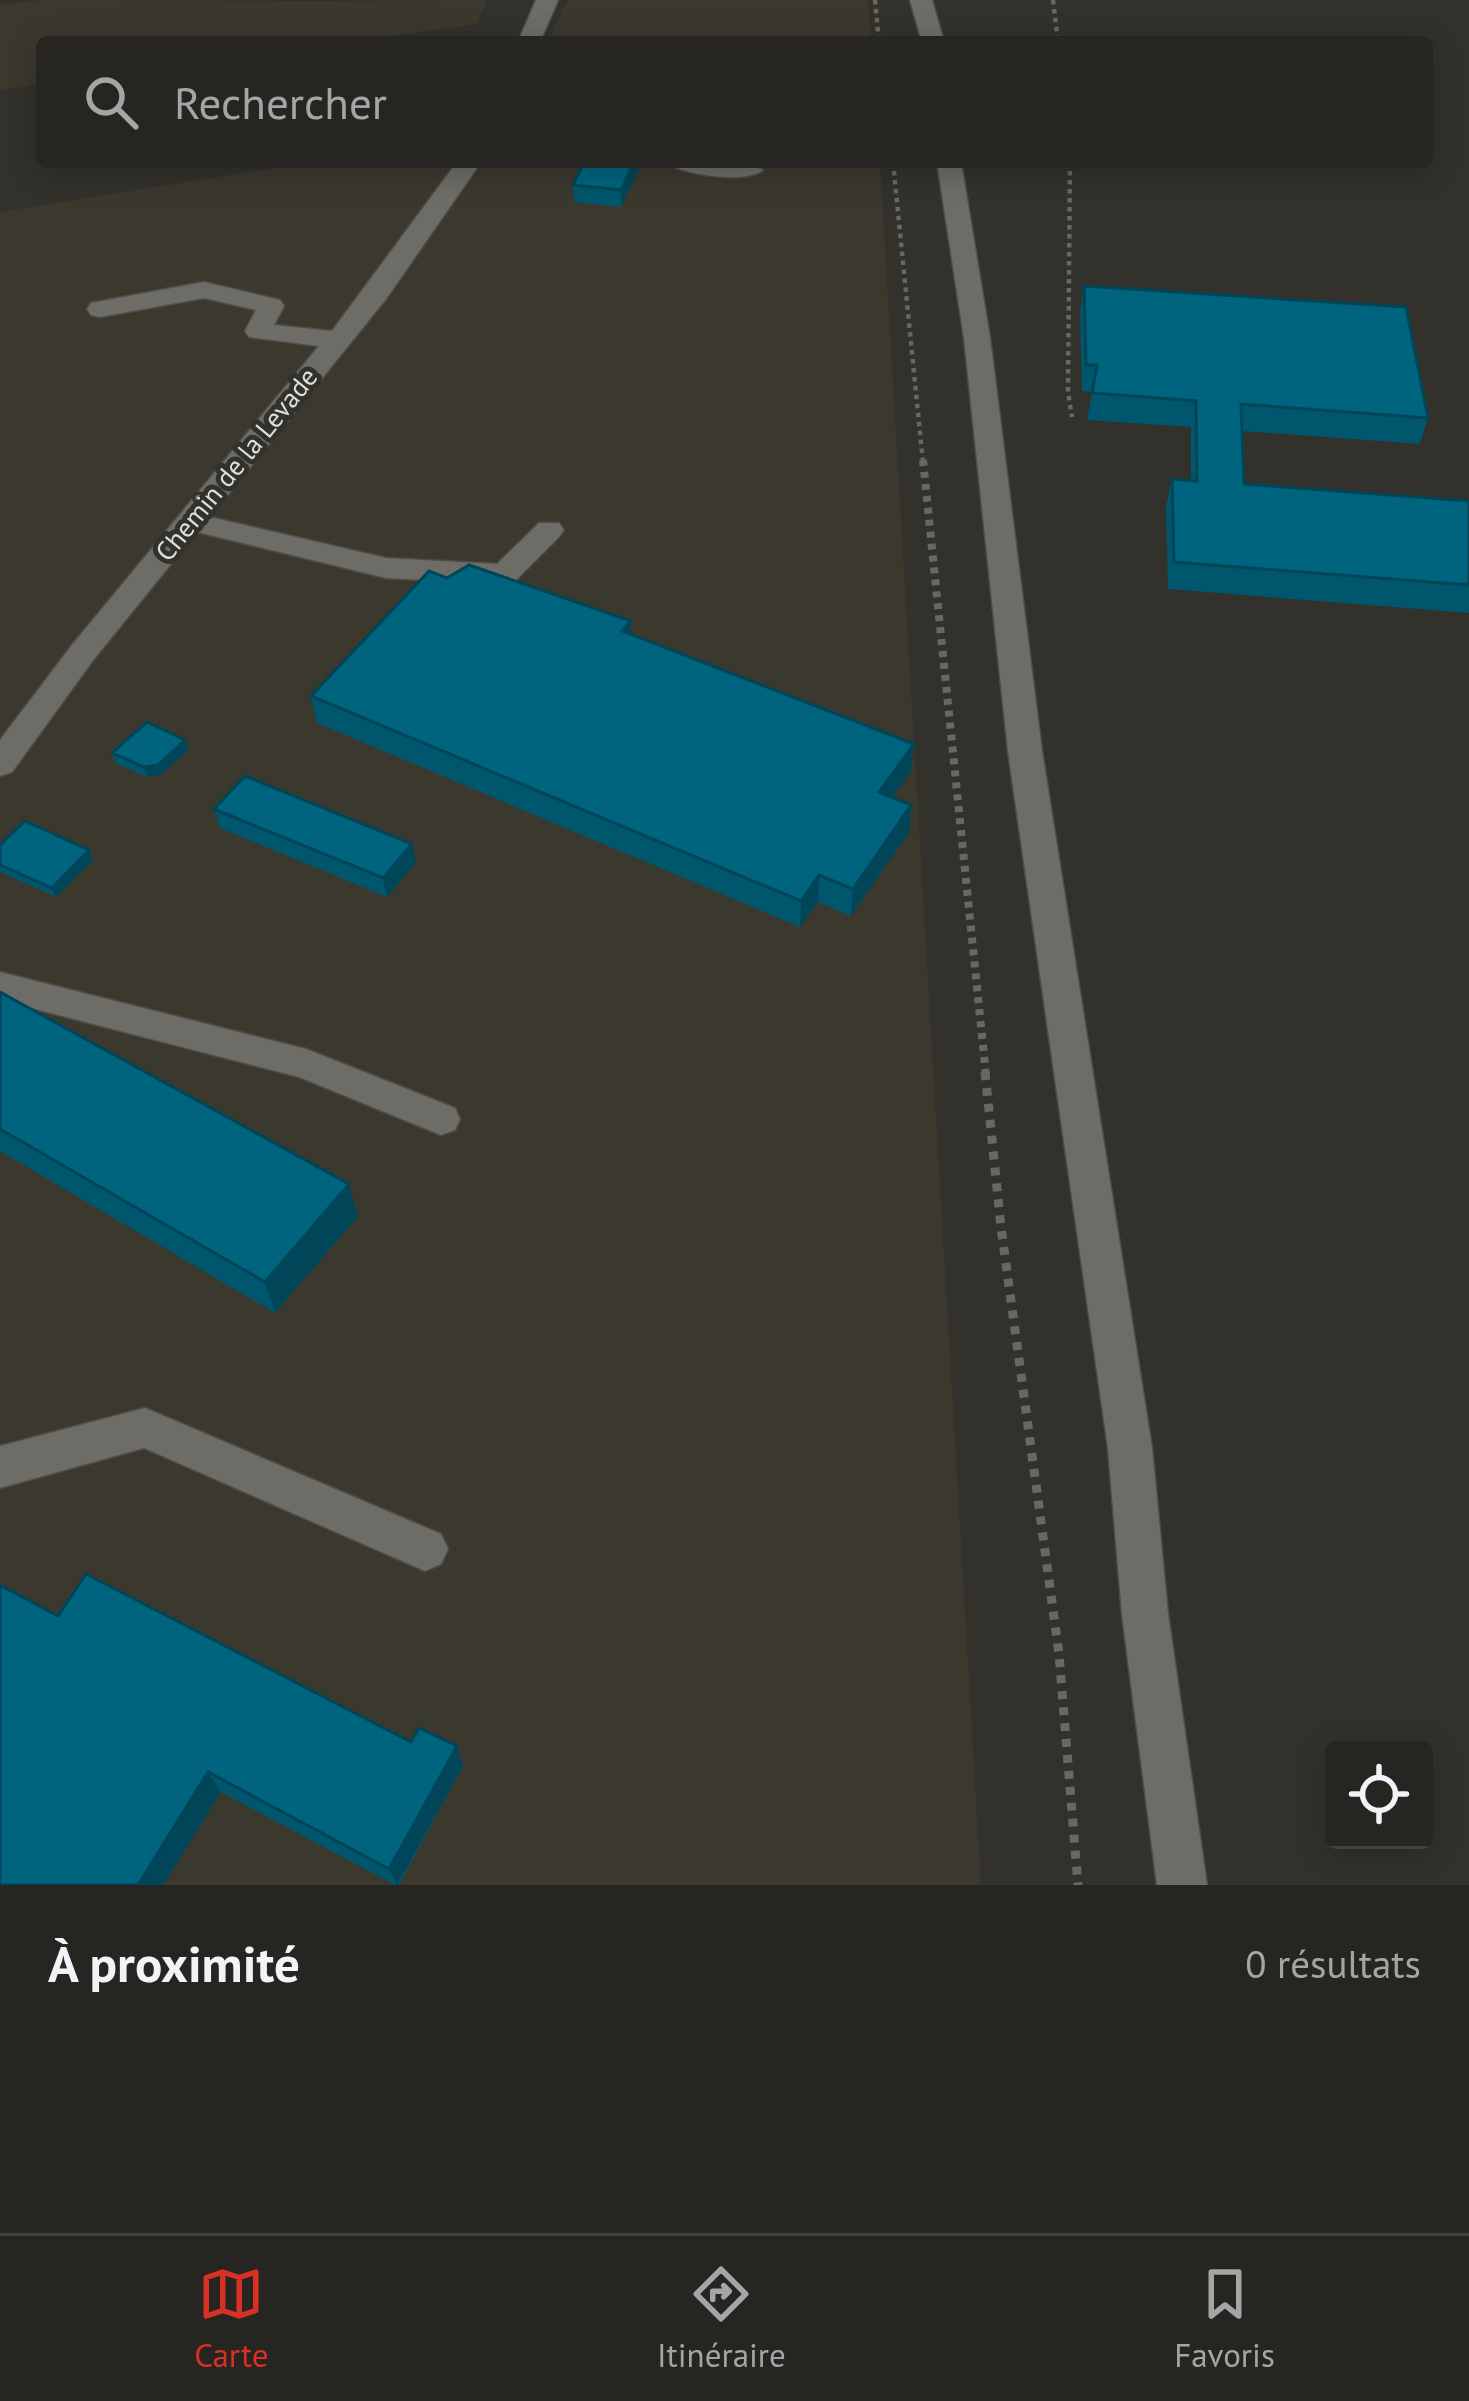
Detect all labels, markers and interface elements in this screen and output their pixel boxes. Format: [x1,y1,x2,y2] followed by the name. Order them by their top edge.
[36,36,1433,168] search box
[78,69,144,135] icon: search
[174,73,387,131] text: Rechercher
[148,360,324,568] street label: Chemin de la Levade
[1325,1741,1433,1849] map controls
[1325,1741,1433,1849] button: locate
[48,1930,300,1996] text: À proximité
[1245,1938,1421,1989] text: 0 résultats
[194,2261,269,2376] tab: Carte
[657,2261,786,2376] tab: Itinéraire
[1174,2261,1275,2376] tab: Favoris

